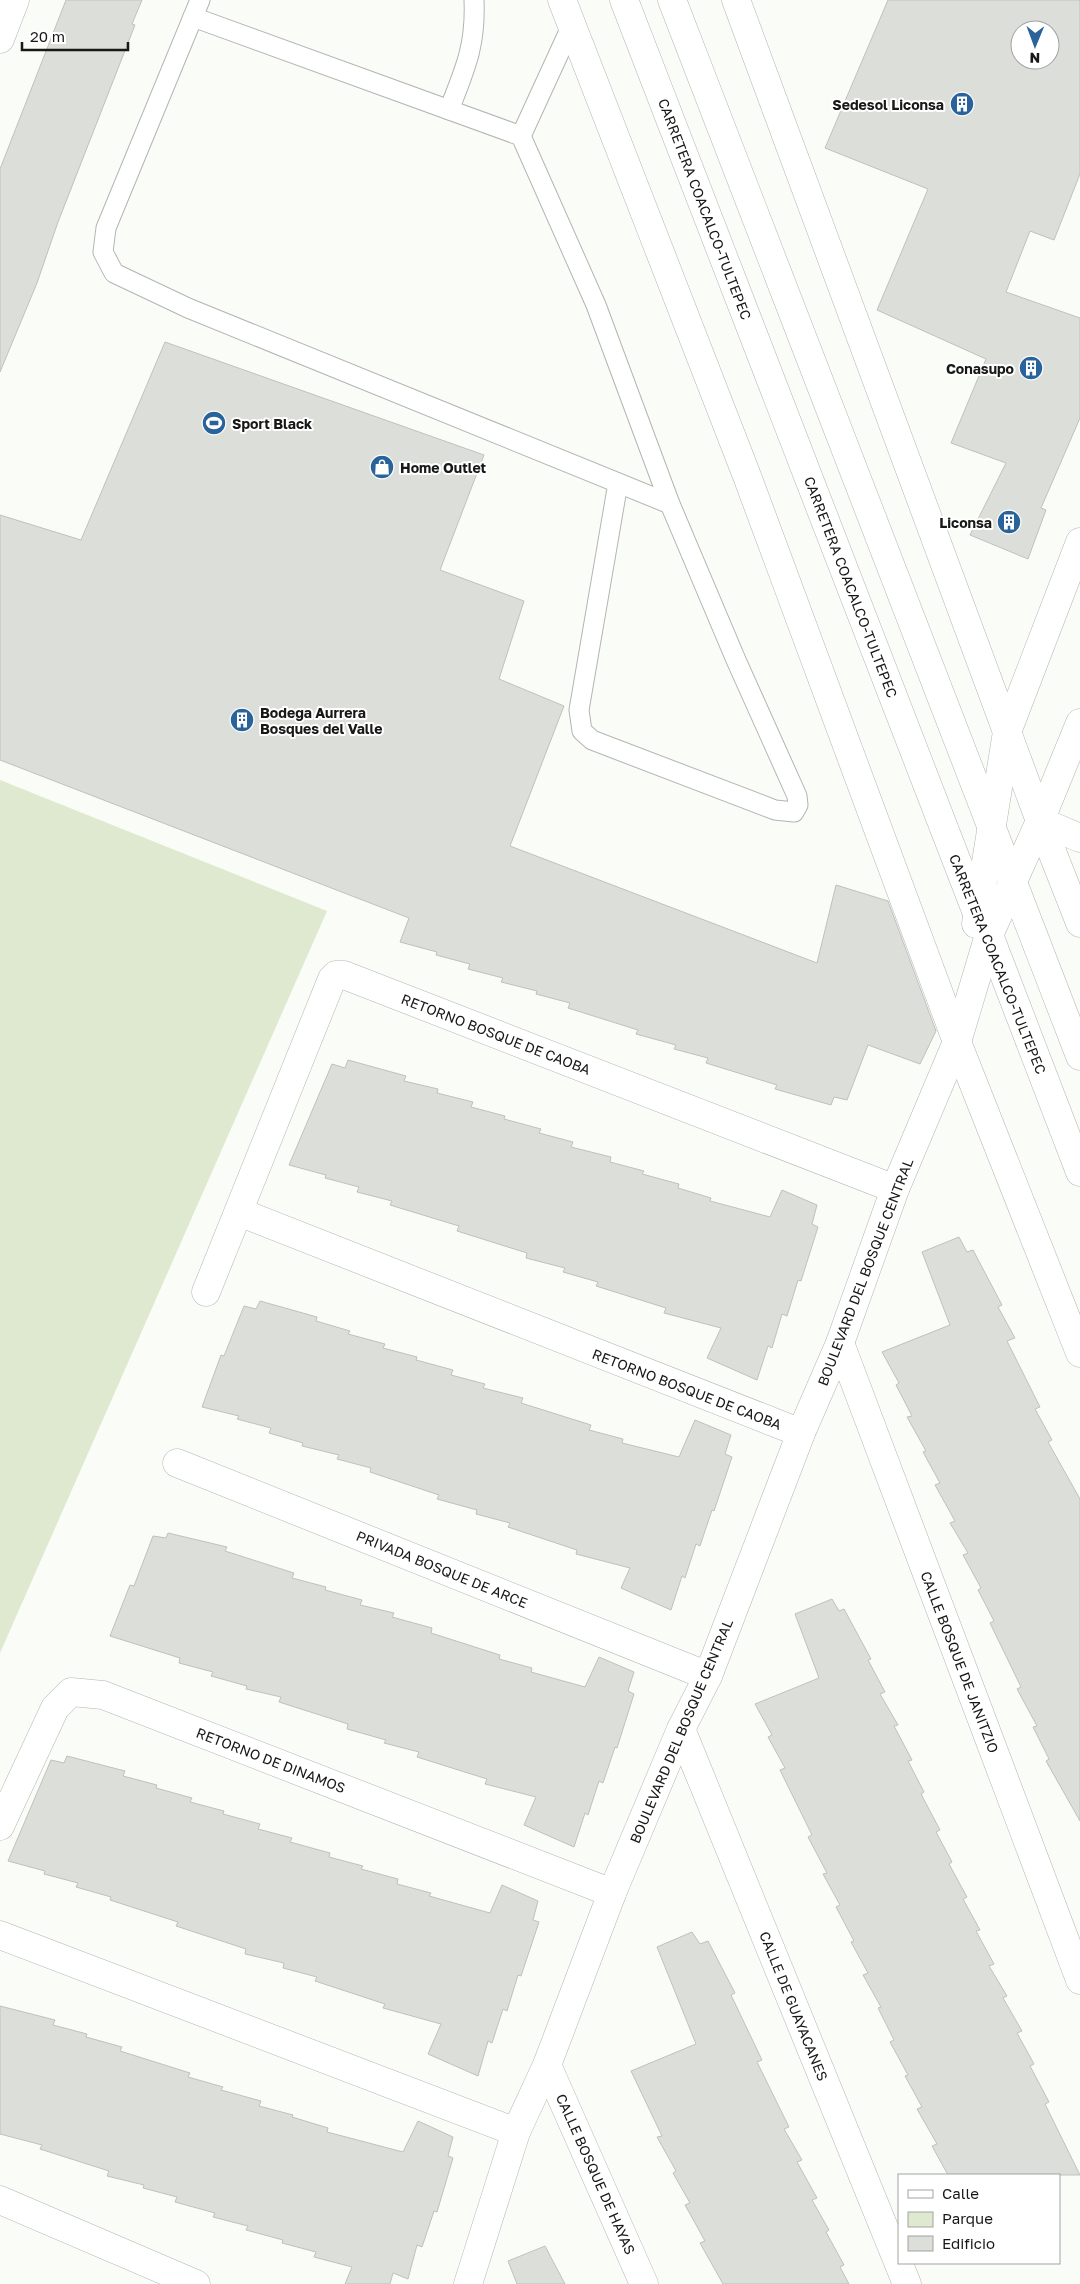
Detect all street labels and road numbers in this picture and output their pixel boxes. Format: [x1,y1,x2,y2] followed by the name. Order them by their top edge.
[655,96,755,322] street label: CARRETERA COACALCO-TULTEPEC
[801,474,901,700] street label: CARRETERA COACALCO-TULTEPEC
[946,852,1050,1076] street label: CARRETERA COACALCO-TULTEPEC
[399,990,594,1078] street label: RETORNO BOSQUE DE CAOBA
[814,1156,916,1388] street label: BOULEVARD DEL BOSQUE CENTRAL
[590,1345,785,1433] street label: RETORNO BOSQUE DE CAOBA
[354,1527,530,1611] street label: PRIVADA BOSQUE DE ARCE
[917,1569,1003,1755] street label: CALLE BOSQUE DE JANITZIO
[626,1616,736,1846] street label: BOULEVARD DEL BOSQUE CENTRAL
[194,1724,348,1796] street label: RETORNO DE DINAMOS
[756,1929,832,2083] street label: CALLE DE GUAYACANES
[553,2091,639,2257] street label: CALLE BOSQUE DE HAYAS

